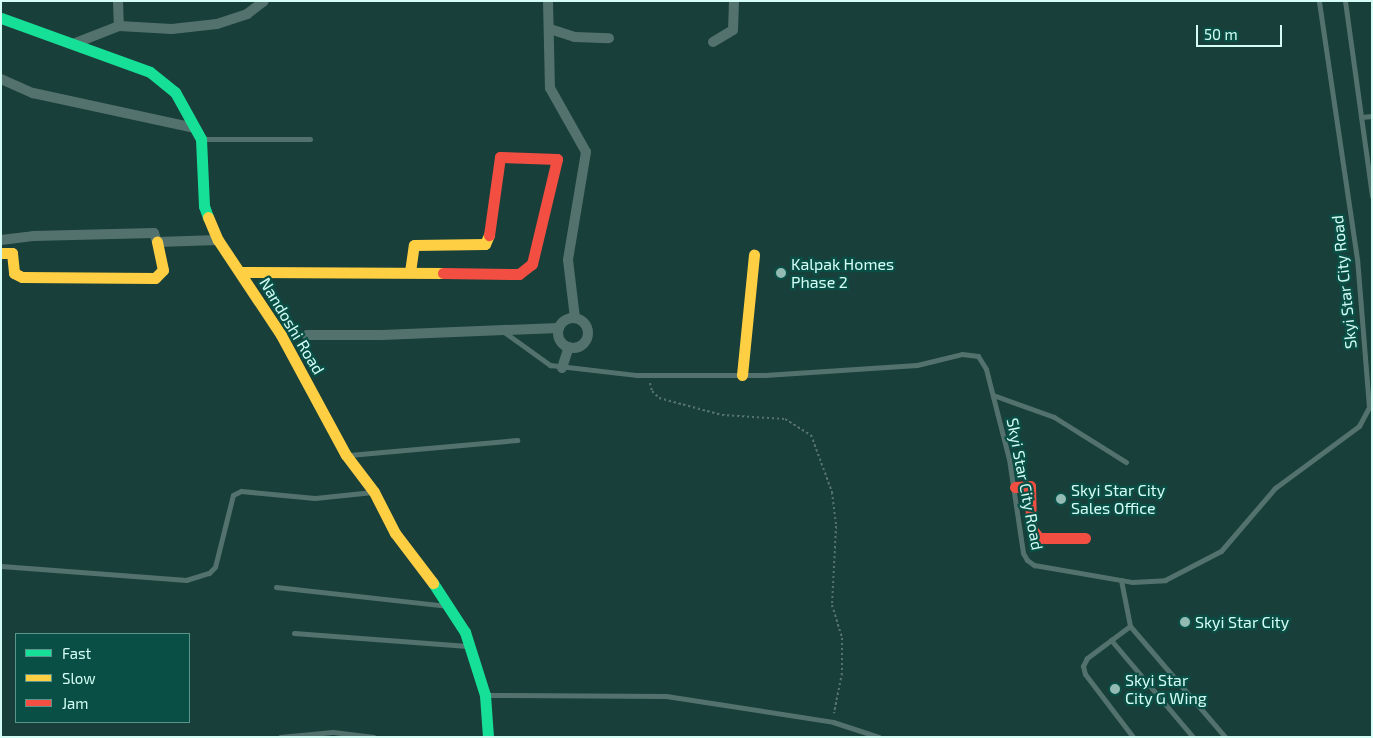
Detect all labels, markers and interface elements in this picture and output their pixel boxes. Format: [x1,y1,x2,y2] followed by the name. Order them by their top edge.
[1198,15,1284,47] scale bar
[1204,25,1238,43] text: 50 m
[1327,214,1361,350] street label: Skyi Star City Road
[791,254,894,292] place label: Kalpak Homes Phase 2
[775,267,787,279] marker: Kalpak Homes Phase 2
[256,274,328,378] street label: Nandoshi Road
[1003,416,1047,552] street label: Skyi Star City Road
[1071,480,1166,518] place label: Skyi Star City Sales Office
[1055,493,1067,505] marker: Skyi Star City Sales Office
[1195,612,1290,632] place label: Skyi Star City
[1179,616,1191,628] marker: Skyi Star City
[15,633,190,723] legend
[62,644,91,662] text: Fast
[62,669,96,687] text: Slow
[1125,670,1207,708] place label: Skyi Star City G Wing
[1109,683,1121,695] marker: Skyi Star City G Wing
[62,694,88,712] text: Jam

